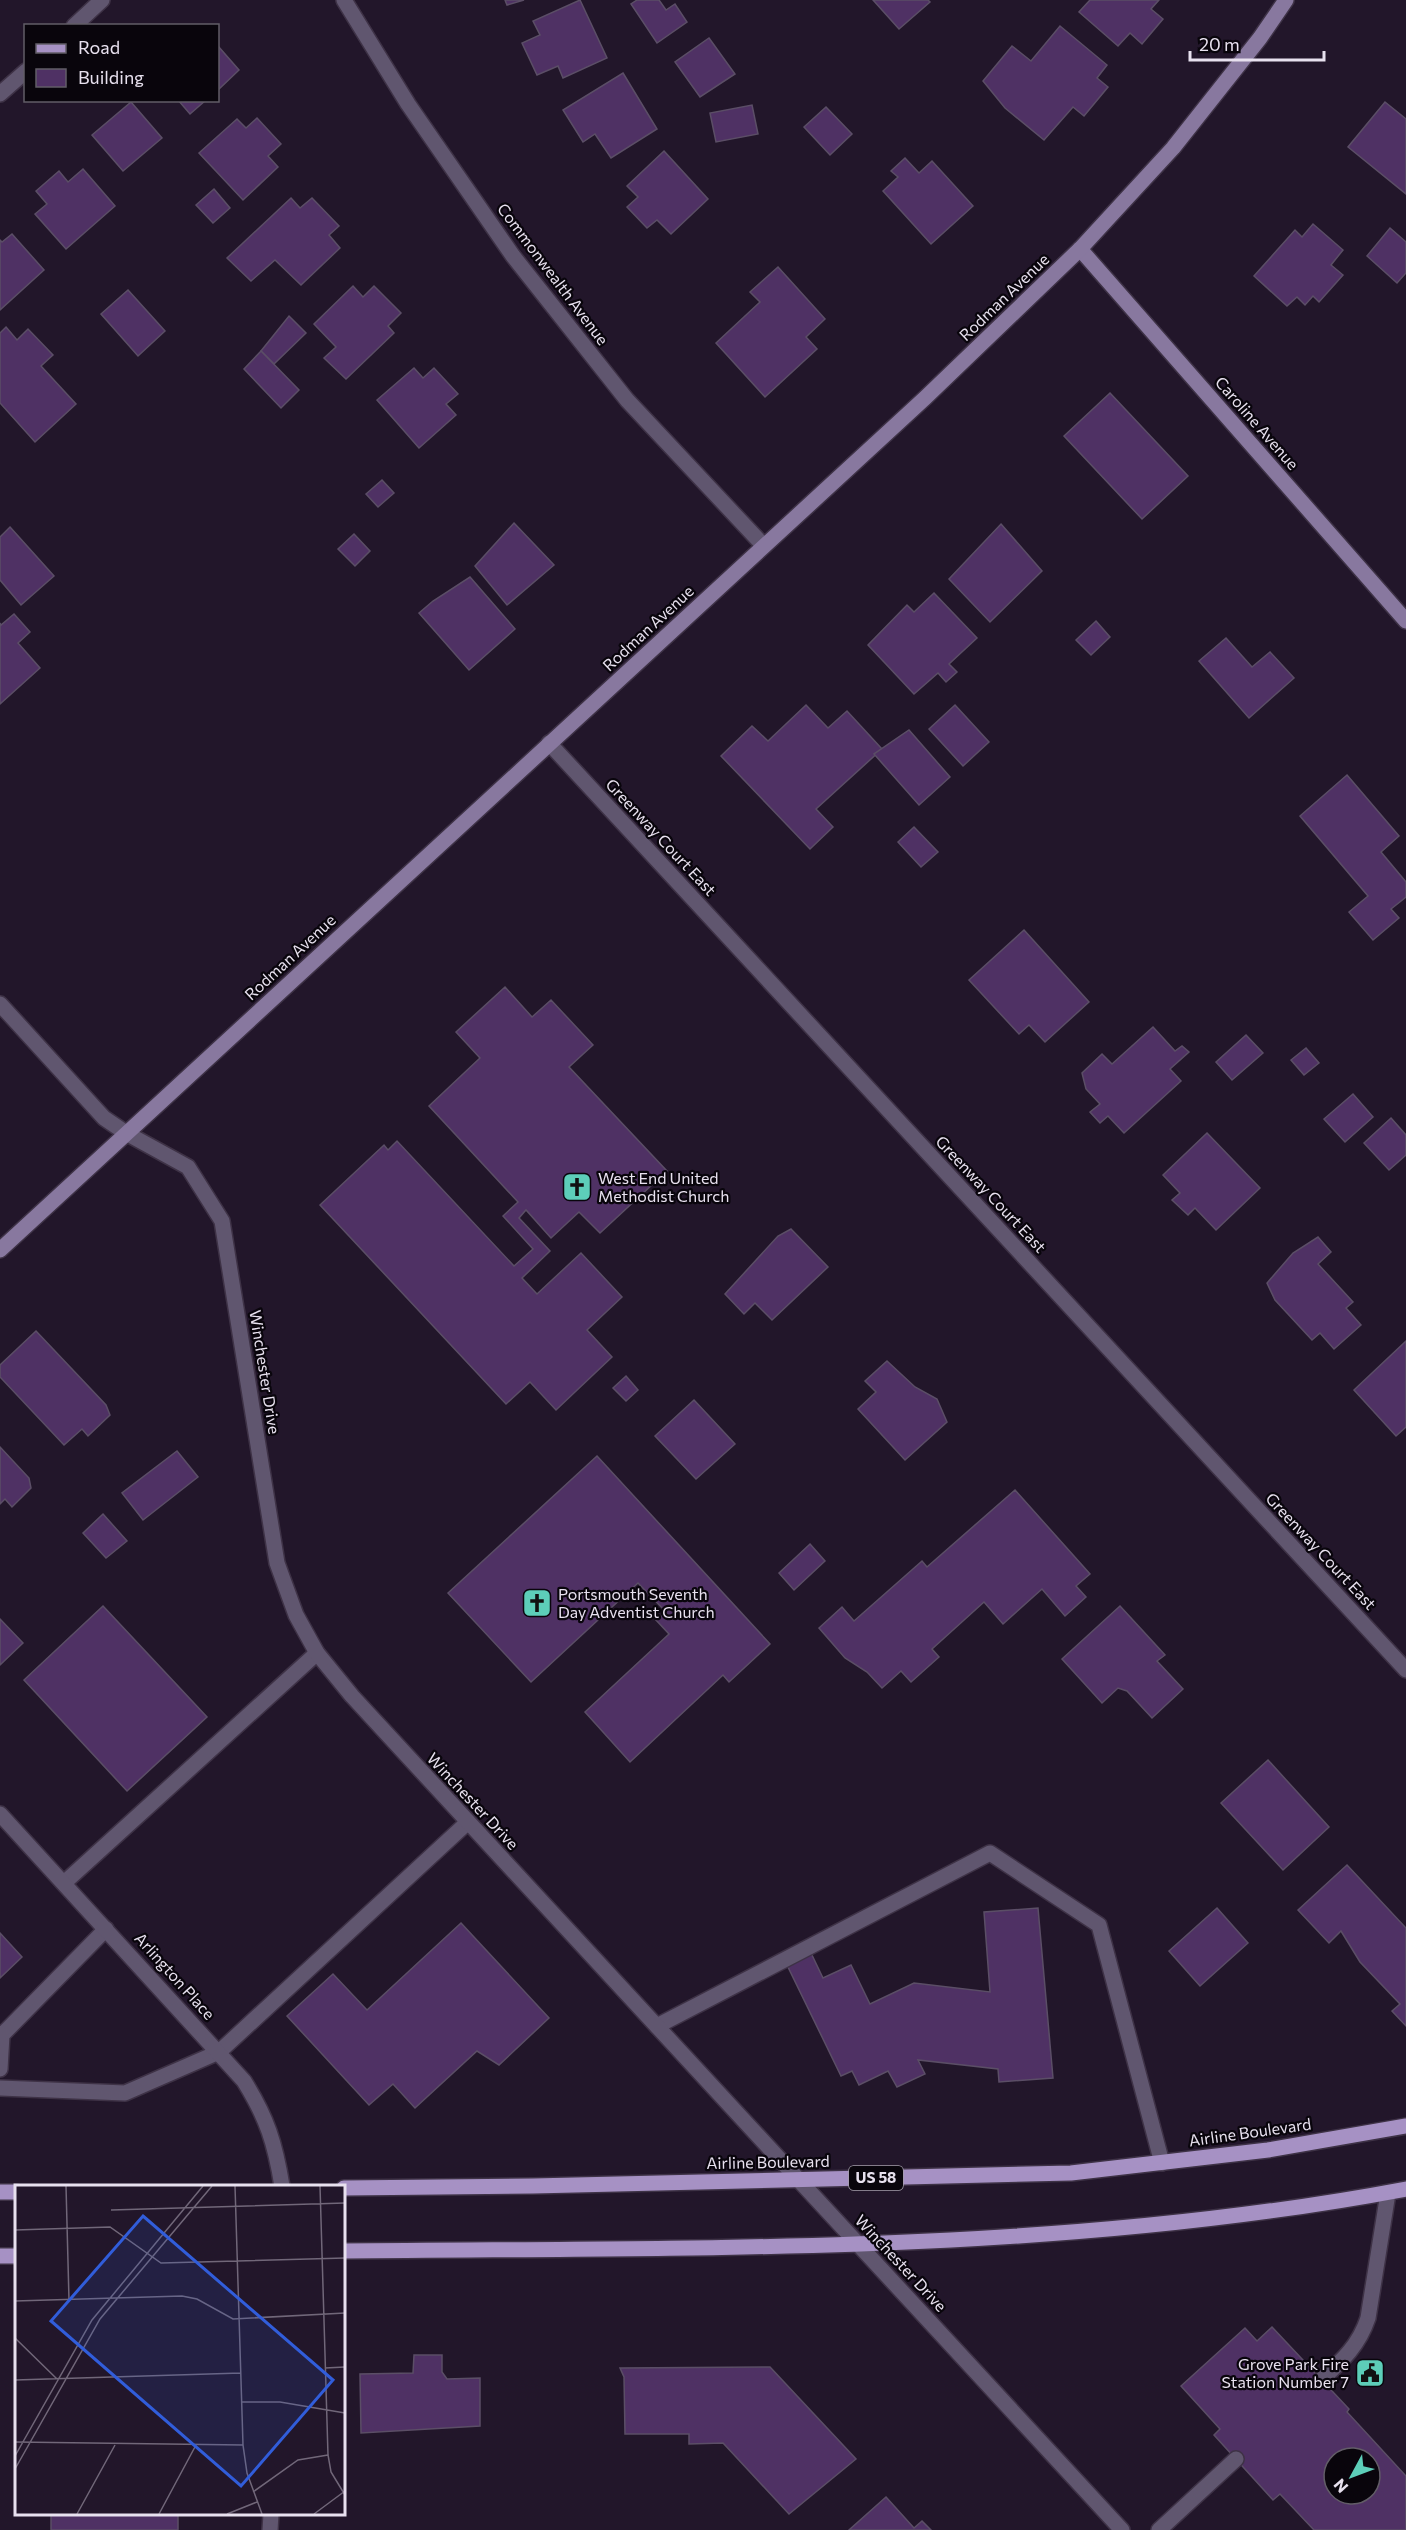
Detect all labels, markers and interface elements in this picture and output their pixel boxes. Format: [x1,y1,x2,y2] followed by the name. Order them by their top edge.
[24,24,219,102] legend
[1190,24,1324,62] scale bar
[1199,33,1240,55] text: 20 m
[78,36,120,58] text: Road
[78,66,144,88] text: Building
[494,199,613,348] street label: Commonwealth Avenue
[955,249,1052,344] street label: Rodman Avenue
[1212,372,1303,473] street label: Caroline Avenue
[598,581,697,674] street label: Rodman Avenue
[602,774,721,899] street label: Greenway Court East
[240,910,339,1003] street label: Rodman Avenue
[932,1131,1051,1256] street label: Greenway Court East
[598,1168,729,1205] place label: West End United Methodist Church
[561,1171,593,1203] church icon: West End United Methodist Church
[246,1309,285,1435] street label: Winchester Drive
[1262,1488,1381,1613] street label: Greenway Court East
[558,1584,715,1621] place label: Portsmouth Seventh Day Adventist Church
[521,1587,553,1619] church icon: Portsmouth Seventh Day Adventist Church
[424,1748,523,1853] street label: Winchester Drive
[131,1928,219,2023] street label: Arlington Place
[1188,2114,1312,2149] street label: Airline Boulevard
[706,2151,830,2172] street label: Airline Boulevard
[849,2166,903,2190] road number: US 58
[15,2185,345,2515] inset map
[852,2210,951,2315] street label: Winchester Drive
[1222,2354,1349,2391] place label: Grove Park Fire Station Number 7
[1354,2357,1386,2389] public building icon: Grove Park Fire Station Number 7
[1322,2446,1382,2506] north arrow
[1329,2475,1351,2497] text: N

